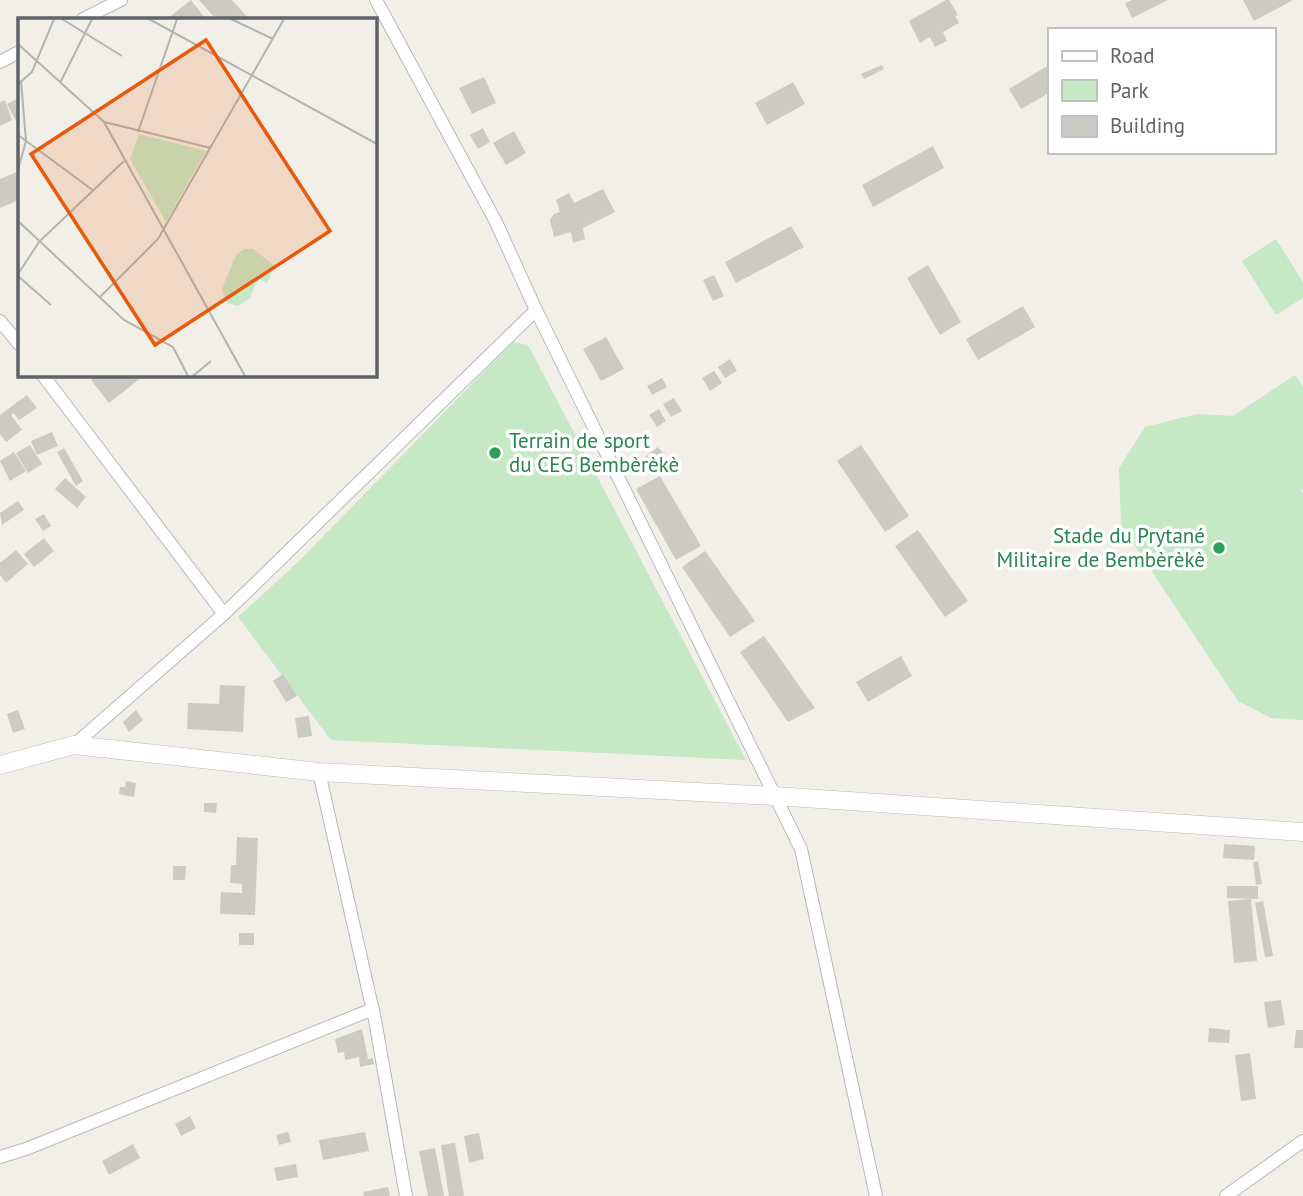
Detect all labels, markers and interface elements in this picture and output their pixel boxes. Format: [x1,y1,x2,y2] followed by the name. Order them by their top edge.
[18,18,376,376] inset map
[1048,28,1275,154] legend
[1110,42,1154,69] text: Road
[1110,77,1149,104] text: Park
[1110,112,1185,139] text: Building
[509,427,679,478] place label: Terrain de sport du CEG Bembèrèkè
[487,445,503,461] marker: Terrain de sport du CEG Bembèrèkè
[997,522,1205,573] place label: Stade du Prytané Militaire de Bembèrèkè
[1211,540,1227,556] marker: Stade du Prytané Militaire de Bembèrèkè

